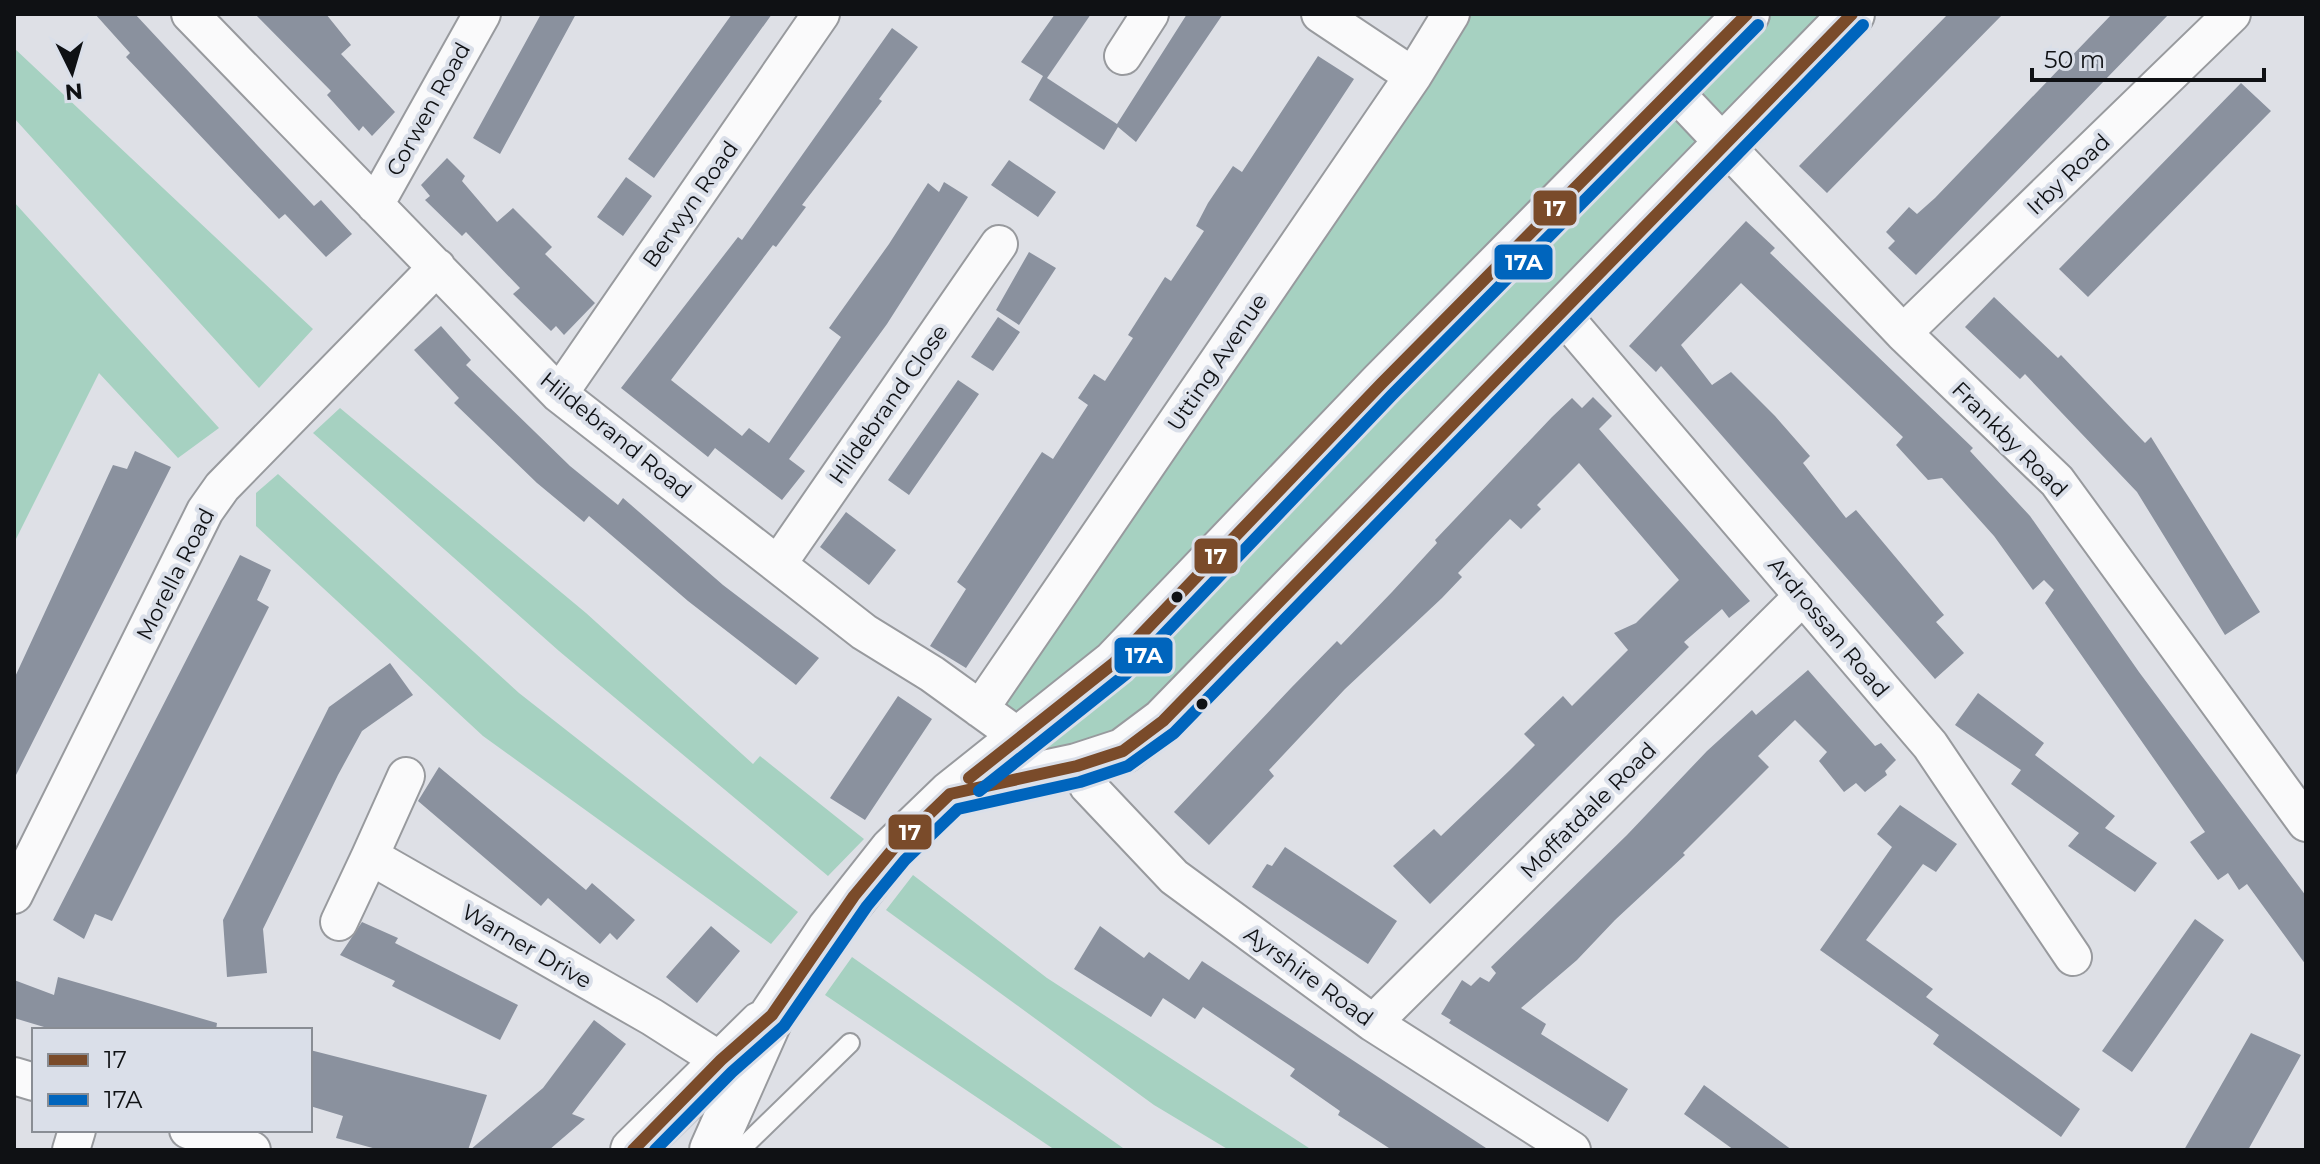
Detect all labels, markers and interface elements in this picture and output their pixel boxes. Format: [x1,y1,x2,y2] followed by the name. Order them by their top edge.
[32,32,112,112] north arrow
[2032,32,2264,82] scale bar
[381,38,476,181] street label: Corwen Road
[2044,45,2105,74] text: 50 m
[64,77,84,106] text: N
[2021,128,2116,221] street label: Irby Road
[637,136,744,273] street label: Berwyn Road
[1532,189,1578,227] line badge: 17
[1544,195,1566,222] text: 17
[1493,243,1554,281] line badge: 17A
[1505,249,1544,276] text: 17A
[1162,289,1273,436] street label: Utting Avenue
[823,319,954,489] street label: Hildebrand Close
[535,366,697,505] street label: Hildebrand Road
[1946,376,2073,503] street label: Frankby Road
[131,504,220,645] street label: Morella Road
[1193,537,1239,575] line badge: 17
[1205,543,1227,570] text: 17
[1762,552,1895,703] street label: Ardrossan Road
[1169,589,1185,605] unlabelled marker
[1113,636,1174,675] line badge: 17A
[1125,642,1164,669] text: 17A
[1194,696,1210,712] unlabelled marker
[1515,737,1662,884] street label: Moffatdale Road
[887,813,933,851] line badge: 17
[899,819,921,846] text: 17
[457,898,596,994] street label: Warner Drive
[1239,921,1378,1032] street label: Ayrshire Road
[32,1028,312,1132] legend
[104,1045,127,1074] text: 17
[104,1085,143,1114] text: 17A

